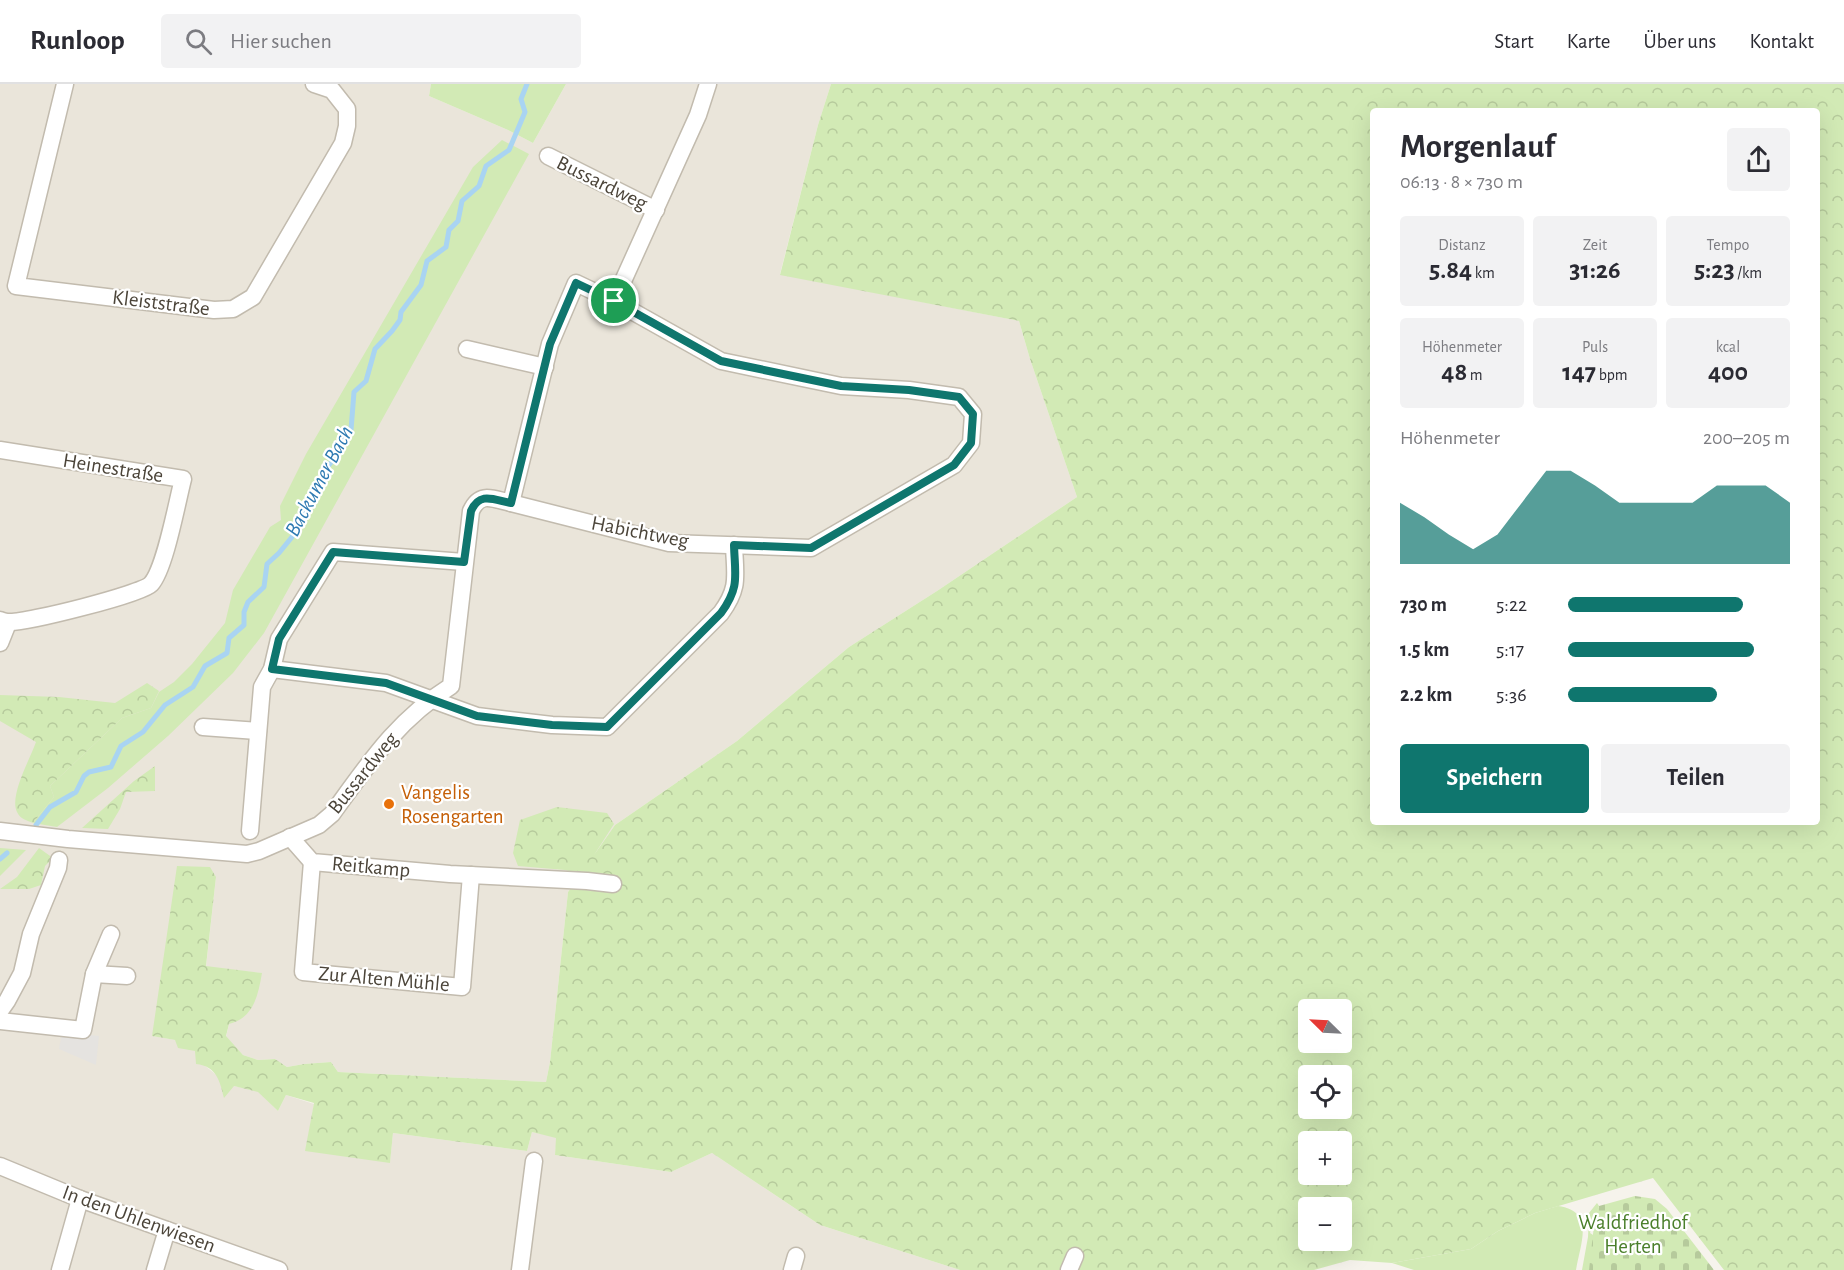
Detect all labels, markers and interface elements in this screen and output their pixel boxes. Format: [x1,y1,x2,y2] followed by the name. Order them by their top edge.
[161,14,581,68] search box
[182,25,215,58] icon: search
[30,27,125,55] text: Runloop
[230,30,332,52] text: Hier suchen
[1494,31,1534,52] text: Start
[1567,31,1610,52] text: Karte
[1643,31,1716,52] text: Über uns
[1749,31,1814,52] text: Kontakt
[1727,128,1790,191] button: share
[1400,131,1555,164] text: Morgenlauf
[553,152,651,214] street label: Bussardweg
[1400,172,1523,192] text: 06:13 · 8 × 730 m
[1438,237,1486,253] text: Distanz
[1583,237,1607,253] text: Zeit
[1707,237,1749,253] text: Tempo
[1429,257,1472,283] text: 5.84
[1569,257,1621,283] text: 31:26
[1694,257,1735,283] text: 5:23
[1472,265,1495,281] text: km
[1735,265,1762,281] text: /km
[588,275,639,326] pin
[597,284,630,317] icon: arrive
[111,287,211,319] street label: Kleiststraße
[1422,339,1502,355] text: Höhenmeter
[1582,339,1608,355] text: Puls
[1716,339,1740,355] text: kcal
[1441,359,1467,385] text: 48
[1562,359,1596,385] text: 147
[1708,359,1748,385] text: 400
[1467,367,1483,383] text: m
[1596,367,1628,383] text: bpm
[281,422,357,540] water label: Backumer Bach
[1400,428,1500,448] text: Höhenmeter
[1703,428,1790,448] text: 200–205 m
[61,450,165,486] street label: Heinestraße
[590,512,691,552] street label: Habichtweg
[1400,595,1447,615] text: 730 m
[1496,595,1527,615] text: 5:22
[1400,640,1449,660] text: 1.5 km
[1496,640,1524,660] text: 5:17
[1400,685,1452,705] text: 2.2 km
[1496,685,1527,705] text: 5:36
[324,728,403,818] street label: Bussardweg
[1400,744,1589,813] button: Speichern
[1601,744,1790,813] button: Teilen
[401,782,504,827] place label: Vangelis Rosengarten
[382,797,396,811] marker: Vangelis Rosengarten
[331,853,411,881] street label: Reitkamp
[317,963,451,995] street label: Zur Alten Mühle
[1298,999,1352,1053] north arrow
[1298,999,1352,1251] map controls
[1298,1065,1352,1119] button: locate
[1298,1131,1352,1185] button: +
[60,1182,218,1256] street label: In den Uhlenwiesen
[1298,1197,1352,1251] button: −
[1578,1212,1689,1257] park label: Waldfriedhof Herten

